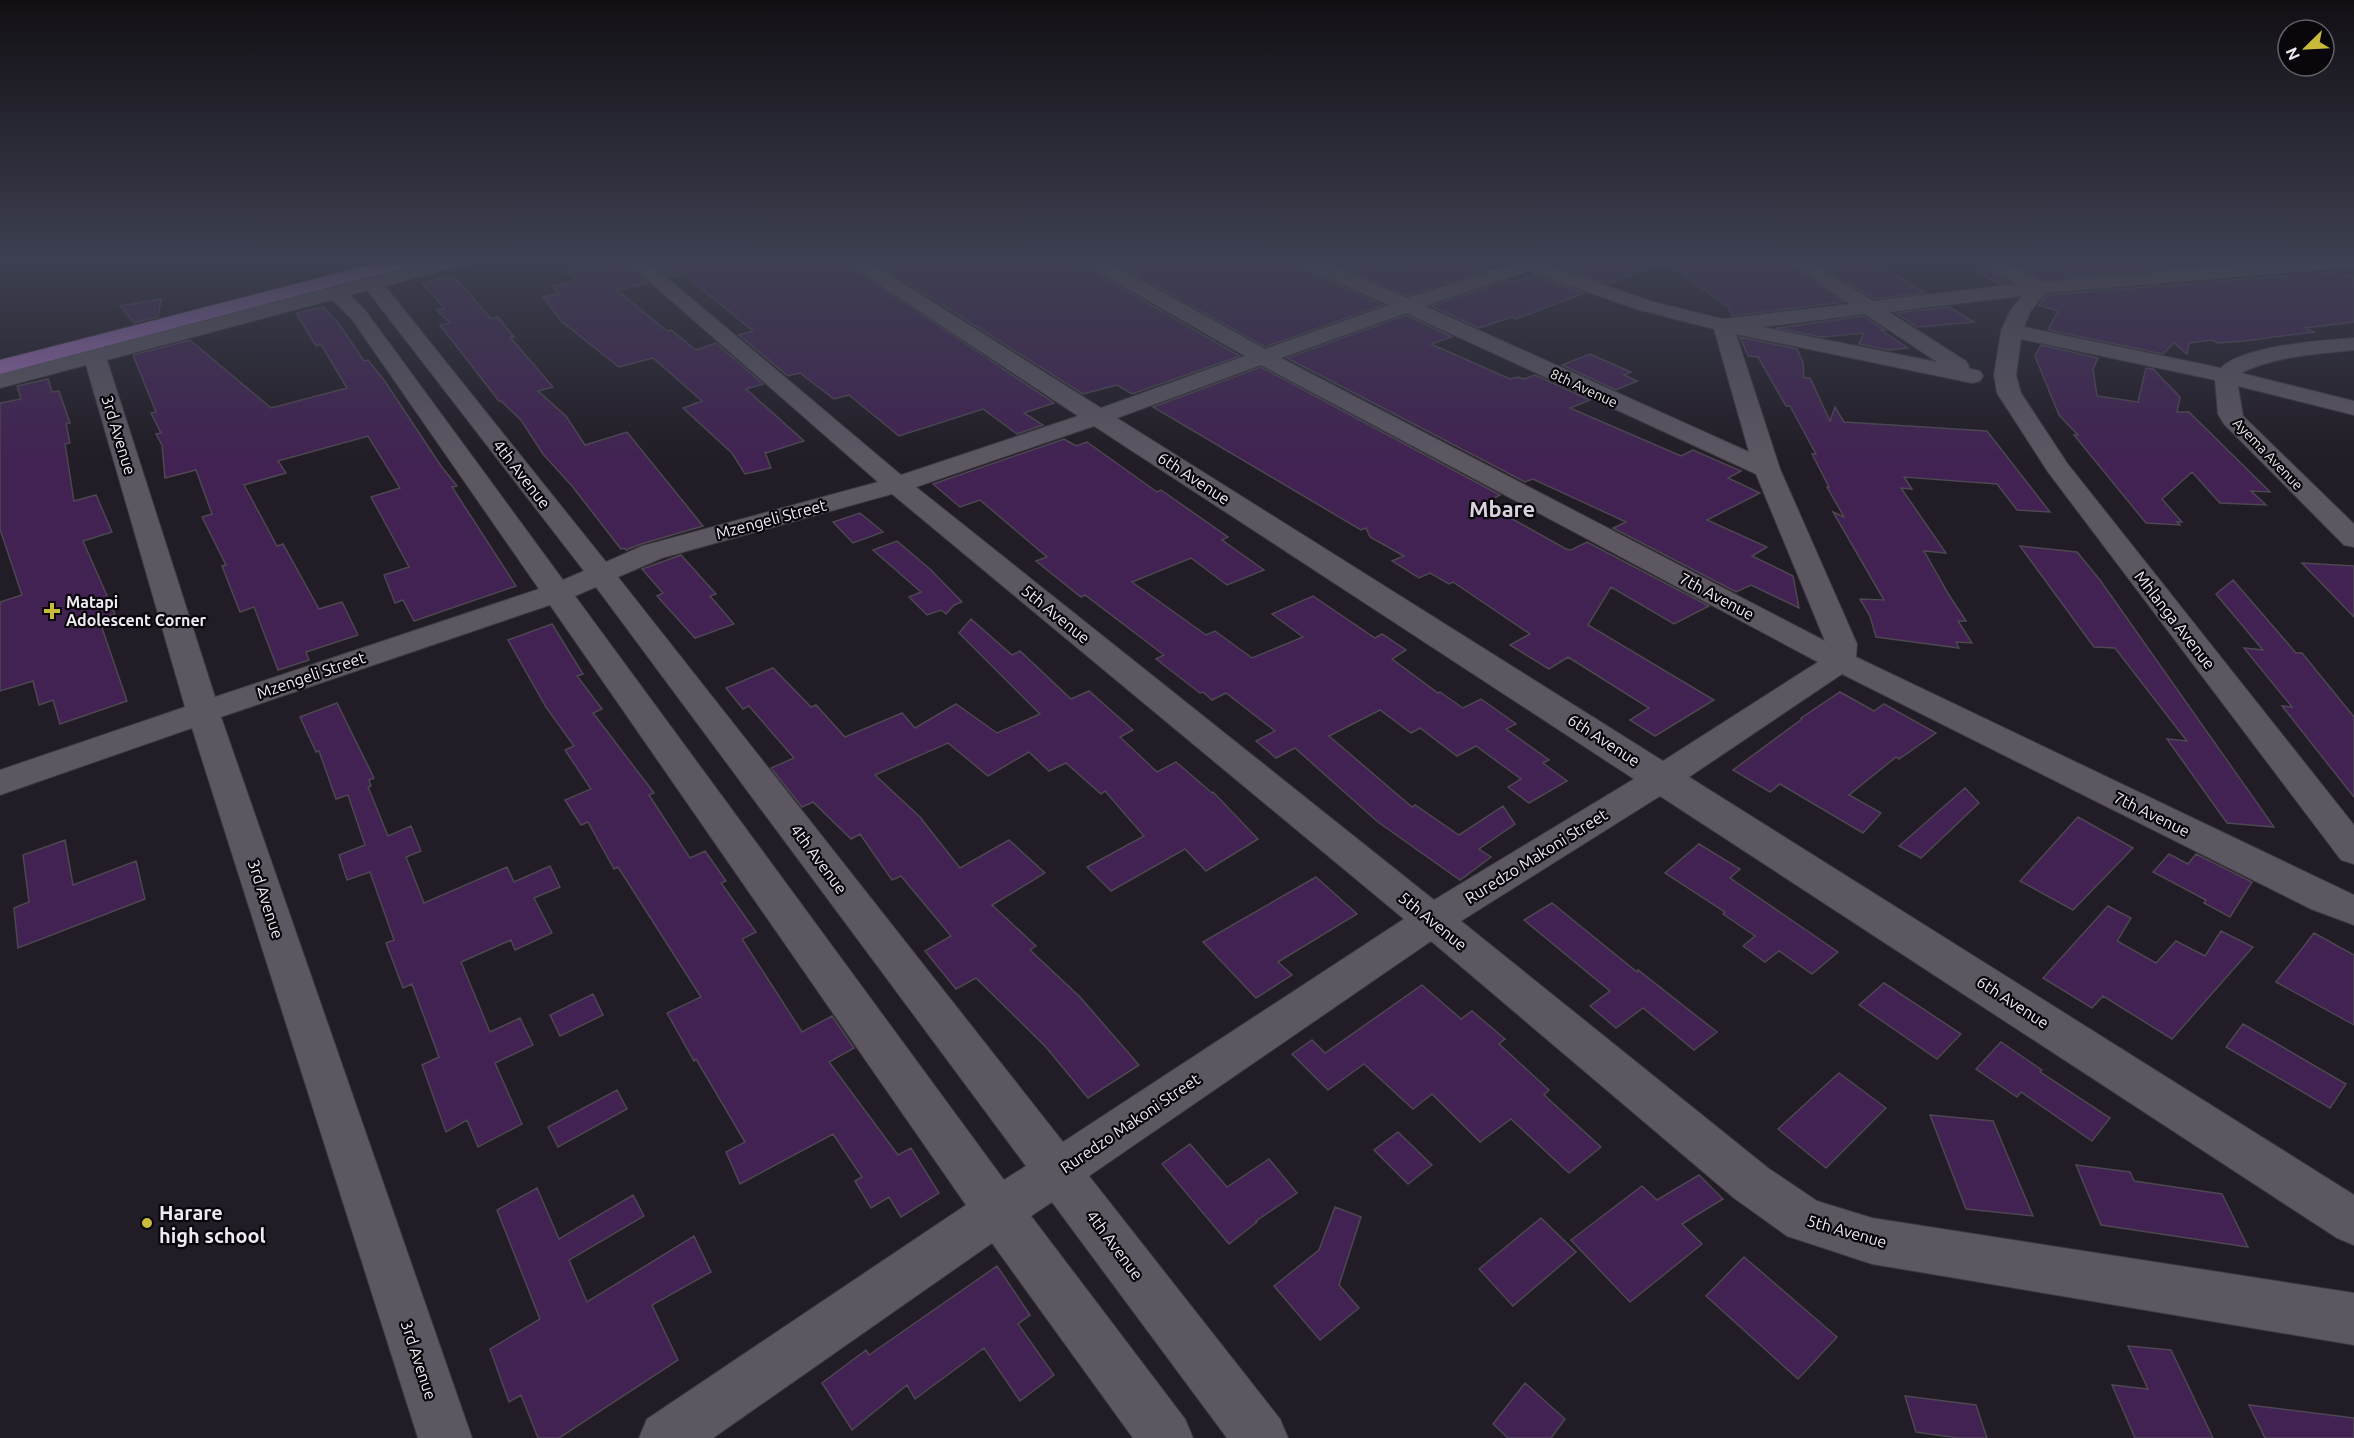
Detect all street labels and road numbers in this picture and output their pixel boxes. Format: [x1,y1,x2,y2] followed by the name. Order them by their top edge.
[1548,366,1620,410] street label: 8th Avenue
[98,393,140,477] street label: 3rd Avenue
[2230,415,2306,493] street label: Ayema Avenue
[490,436,554,512] street label: 4th Avenue
[1155,448,1233,508] street label: 6th Avenue
[714,495,829,542] street label: Mzengeli Street
[2131,567,2219,673] street label: Mhlanga Avenue
[1677,569,1757,623] street label: 7th Avenue
[1018,581,1094,647] street label: 5th Avenue
[254,648,368,702] street label: Mzengeli Street
[1565,710,1643,770] street label: 6th Avenue
[2111,788,2193,840] street label: 7th Avenue
[1462,804,1611,907] street label: Ruredzo Makoni Street
[787,821,851,897] street label: 4th Avenue
[245,857,287,941] street label: 3rd Avenue
[1395,888,1471,954] street label: 5th Avenue
[1974,972,2052,1032] street label: 6th Avenue
[1057,1069,1204,1176] street label: Ruredzo Makoni Street
[1083,1207,1147,1283] street label: 4th Avenue
[1805,1211,1889,1251] street label: 5th Avenue
[398,1318,440,1402] street label: 3rd Avenue

